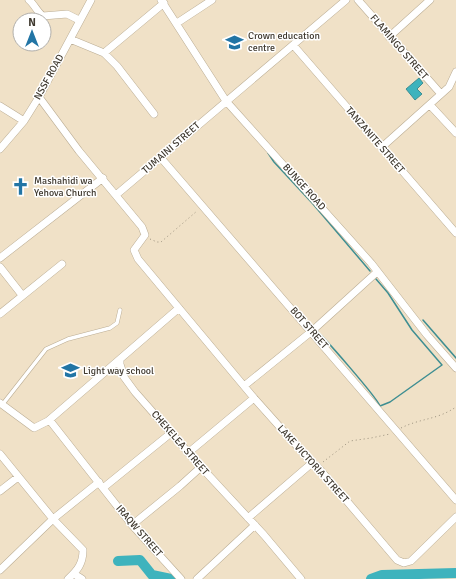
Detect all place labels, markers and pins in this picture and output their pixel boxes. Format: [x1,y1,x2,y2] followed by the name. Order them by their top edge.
[248,30,320,54] place label: Crown education centre
[225,32,245,52] school or university icon: Crown education centre
[34,175,96,199] place label: Mashahidi wa Yehova Church
[11,177,31,197] church icon: Mashahidi wa Yehova Church
[60,361,80,381] school or university icon: Light way school
[83,365,154,377] place label: Light way school

